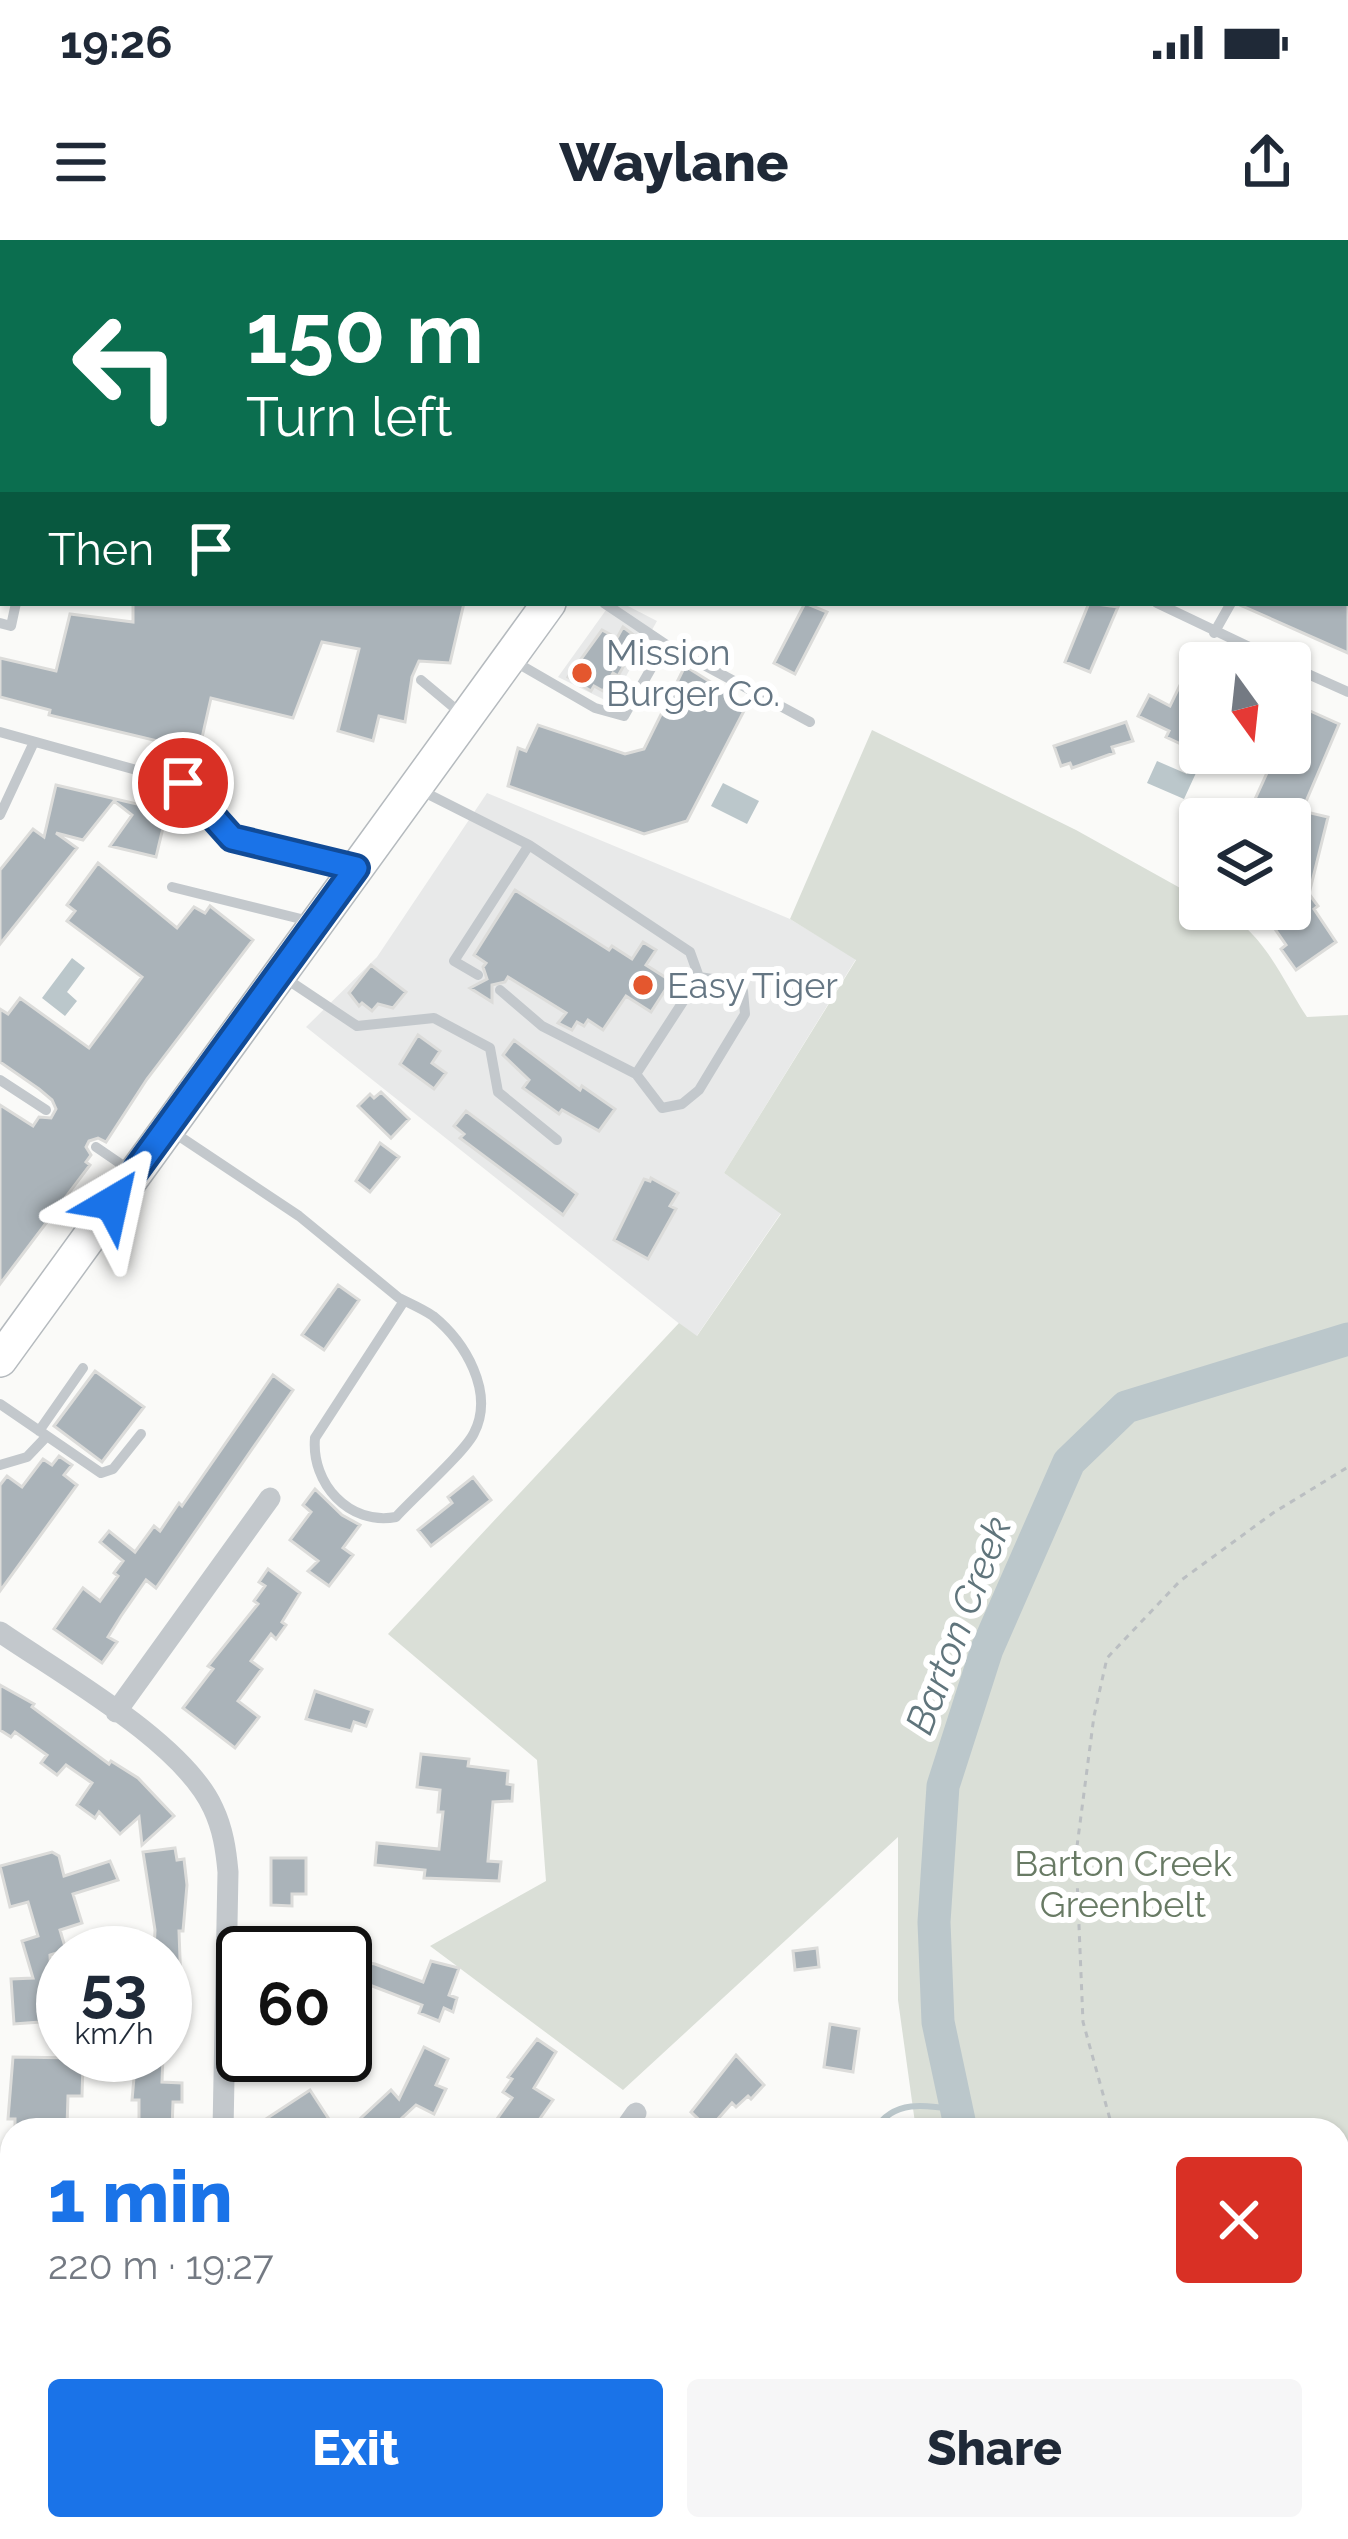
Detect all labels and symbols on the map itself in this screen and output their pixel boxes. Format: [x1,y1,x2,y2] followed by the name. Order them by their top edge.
[606,631,780,714] place label: Mission Burger Co.
[1179,642,1311,774] north arrow
[569,660,595,686] marker: Mission Burger Co.
[132,732,234,834] pin
[667,964,838,1006] place label: Easy Tiger
[630,972,656,998] marker: Easy Tiger
[49,1140,175,1266] position arrow
[896,1510,1020,1740] water label: Barton Creek
[1014,1842,1232,1925] park label: Barton Creek Greenbelt
[216,1926,372,2082] speed limit sign: 60

